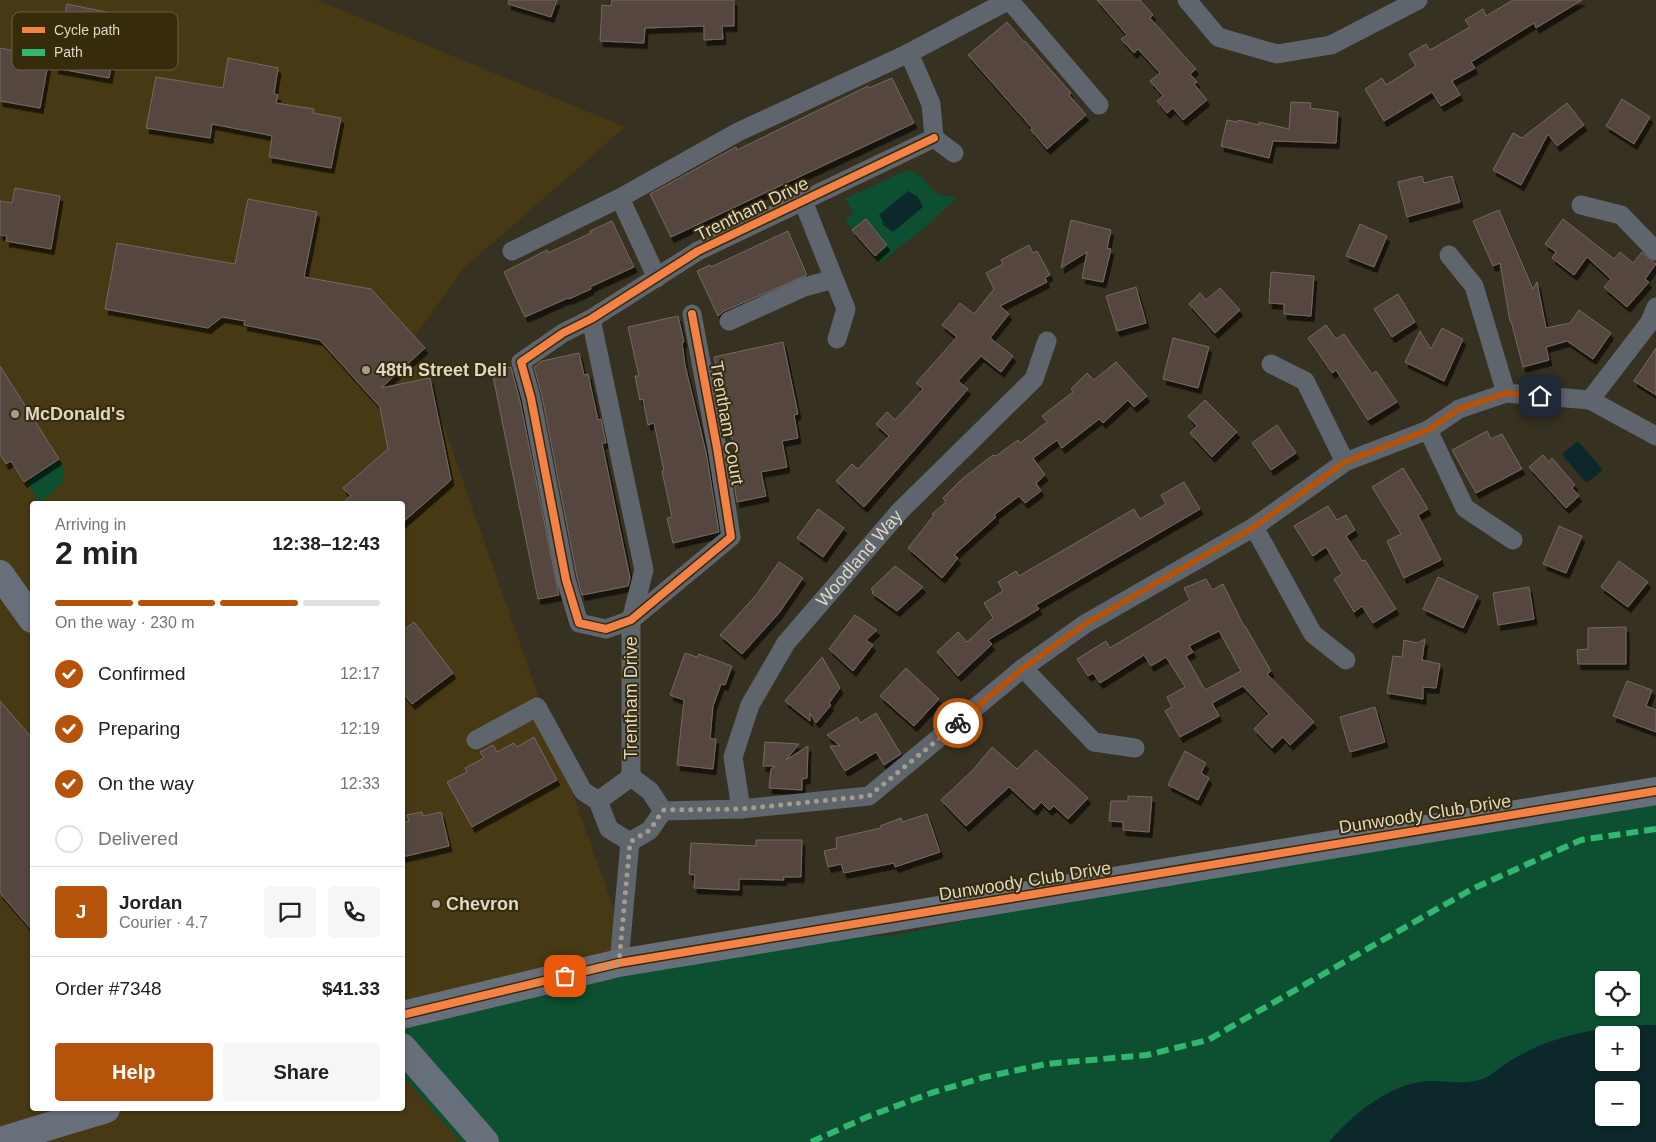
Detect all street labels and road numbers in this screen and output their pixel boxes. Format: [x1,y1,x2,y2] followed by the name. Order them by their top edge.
[692,173,812,245] street label: Trentham Drive
[706,360,748,486] street label: Trentham Court
[812,506,906,611] street label: Woodland Way
[621,636,641,760] street label: Trentham Drive
[1337,791,1513,837] street label: Dunwoody Club Drive
[937,858,1113,904] street label: Dunwoody Club Drive

